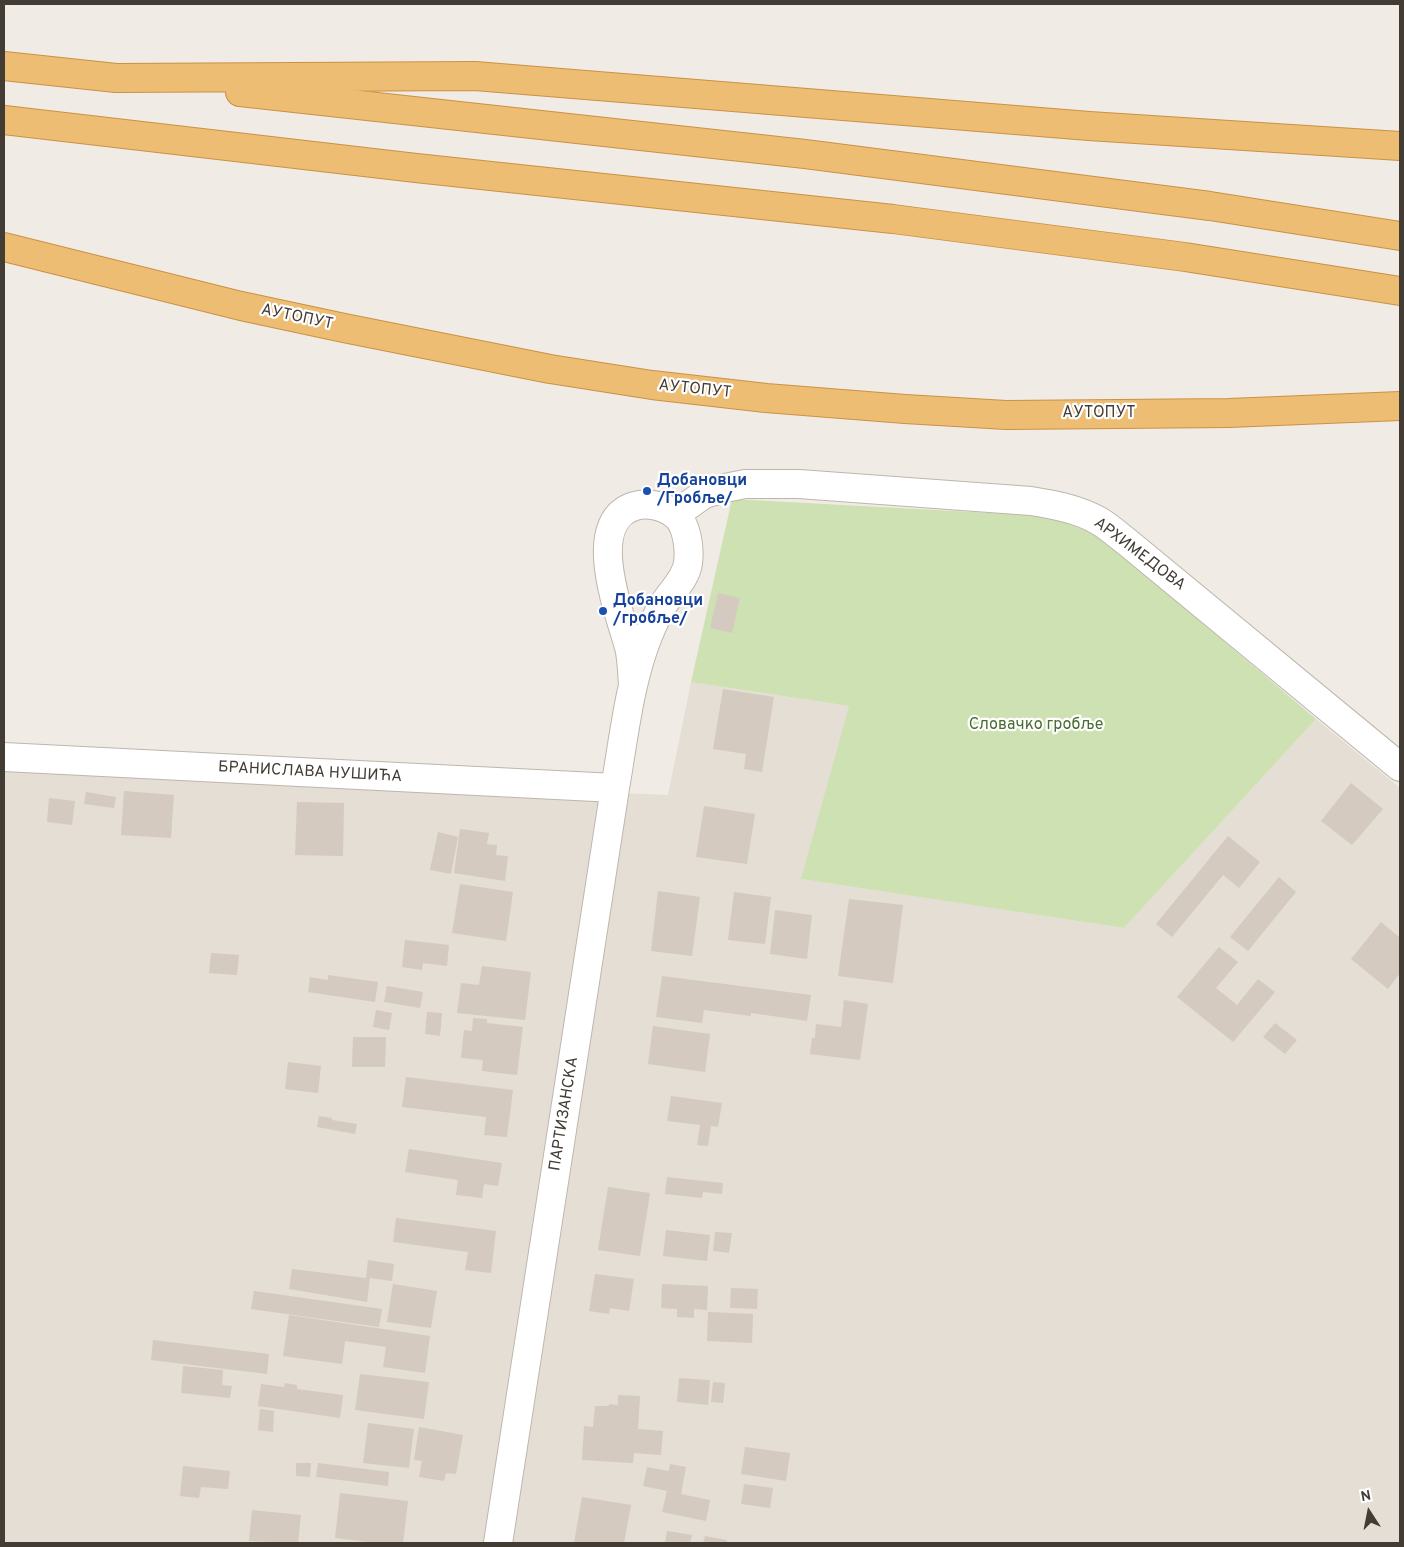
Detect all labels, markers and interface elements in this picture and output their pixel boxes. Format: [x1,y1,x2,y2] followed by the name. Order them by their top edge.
[259,301,335,335] street label: АУТОПУТ
[658,377,732,403] street label: АУТОПУТ
[1062,404,1136,424] street label: АУТОПУТ
[657,472,747,510] place label: Добановци /Гробље/
[641,485,653,497] marker: Добановци /Гробље/
[1089,514,1189,596] street label: АРХИМЕДОВА
[613,592,703,630] place label: Добановци /гробље/
[597,605,609,617] marker: Добановци /гробље/
[969,716,1103,736] park label: Словачко гробље
[217,759,403,787] street label: БРАНИСЛАВА НУШИЋА
[547,1056,583,1172] street label: ПАРТИЗАНСКА
[1344,1487,1394,1537] north arrow
[1359,1487,1373,1506] text: N

